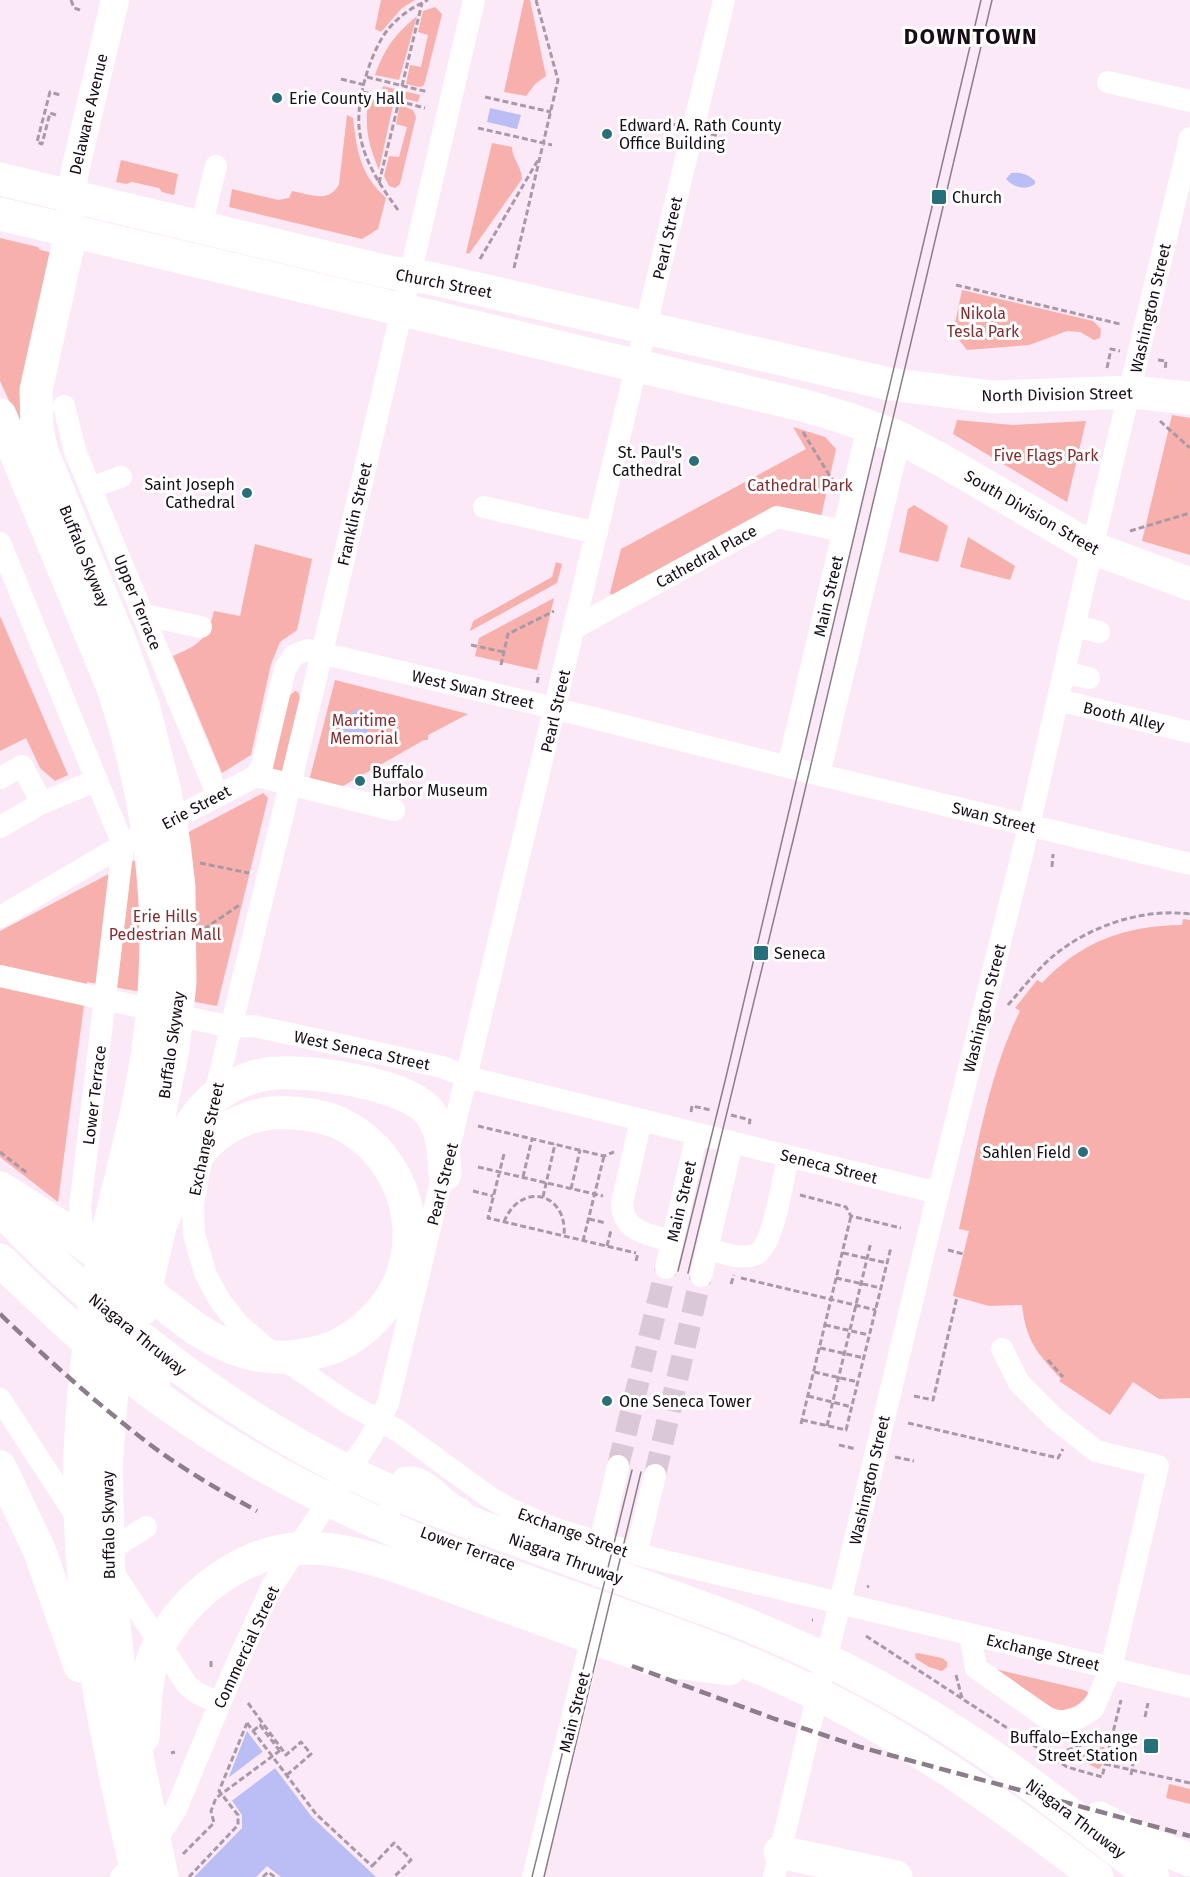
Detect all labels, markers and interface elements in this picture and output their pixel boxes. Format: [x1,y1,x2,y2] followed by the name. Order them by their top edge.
[904,23,1038,50] district label: DOWNTOWN
[65,52,112,177] street label: Delaware Avenue
[289,89,405,108] place label: Erie County Hall
[270,91,284,105] marker: Erie County Hall
[619,116,782,153] place label: Edward A. Rath County Office Building
[600,127,614,141] marker: Edward A. Rath County Office Building
[930,188,948,206] marker: Church
[952,188,1002,207] place label: Church
[649,195,686,281] street label: Pearl Street
[1126,241,1175,375] street label: Washington Street
[394,265,494,302] street label: Church Street
[947,304,1020,341] park label: Nikola Tesla Park
[981,384,1133,405] street label: North Division Street
[612,443,682,480] place label: St. Paul's Cathedral
[994,446,1099,465] park label: Five Flags Park
[687,454,701,468] marker: St. Paul's Cathedral
[333,460,376,568] street label: Franklin Street
[961,466,1103,559] street label: South Division Street
[144,475,235,512] place label: Saint Joseph Cathedral
[747,476,854,495] park label: Cathedral Park
[240,486,254,500] marker: Saint Joseph Cathedral
[55,502,114,610] street label: Buffalo Skyway
[652,521,760,592] street label: Cathedral Place
[110,552,165,653] street label: Upper Terrace
[810,553,847,639] street label: Main Street
[410,666,536,713] street label: West Swan Street
[537,668,574,754] street label: Pearl Street
[1081,698,1166,735] street label: Booth Alley
[330,711,398,748] park label: Maritime Memorial
[372,763,488,800] place label: Buffalo Harbor Museum
[353,774,367,788] marker: Buffalo Harbor Museum
[158,781,234,834] street label: Erie Street
[950,798,1038,837] street label: Swan Street
[109,907,222,944] park label: Erie Hills Pedestrian Mall
[959,941,1010,1075] street label: Washington Street
[752,944,770,962] marker: Seneca
[774,944,826,963] place label: Seneca
[155,990,188,1100] street label: Buffalo Skyway
[292,1027,432,1074] street label: West Seneca Street
[79,1044,110,1146] street label: Lower Terrace
[185,1080,228,1198] street label: Exchange Street
[423,1141,462,1227] street label: Pearl Street
[983,1143,1071,1162] place label: Sahlen Field
[778,1145,880,1188] street label: Seneca Street
[1076,1145,1090,1159] marker: Sahlen Field
[663,1158,700,1244] street label: Main Street
[85,1289,190,1380] street label: Niagara Thruway
[619,1392,752,1411] place label: One Seneca Tower
[600,1394,614,1408] marker: One Seneca Tower
[845,1413,894,1547] street label: Washington Street
[98,1470,119,1579] street label: Buffalo Skyway
[515,1504,631,1561] street label: Exchange Street
[418,1522,518,1575] street label: Lower Terrace
[506,1529,626,1588] street label: Niagara Thruway
[210,1583,283,1711] street label: Commercial Street
[984,1630,1102,1675] street label: Exchange Street
[555,1669,594,1755] street label: Main Street
[1010,1728,1138,1765] place label: Buffalo–Exchange Street Station
[1142,1737,1160,1755] marker: Buffalo–Exchange Street Station
[1022,1775,1129,1862] street label: Niagara Thruway

